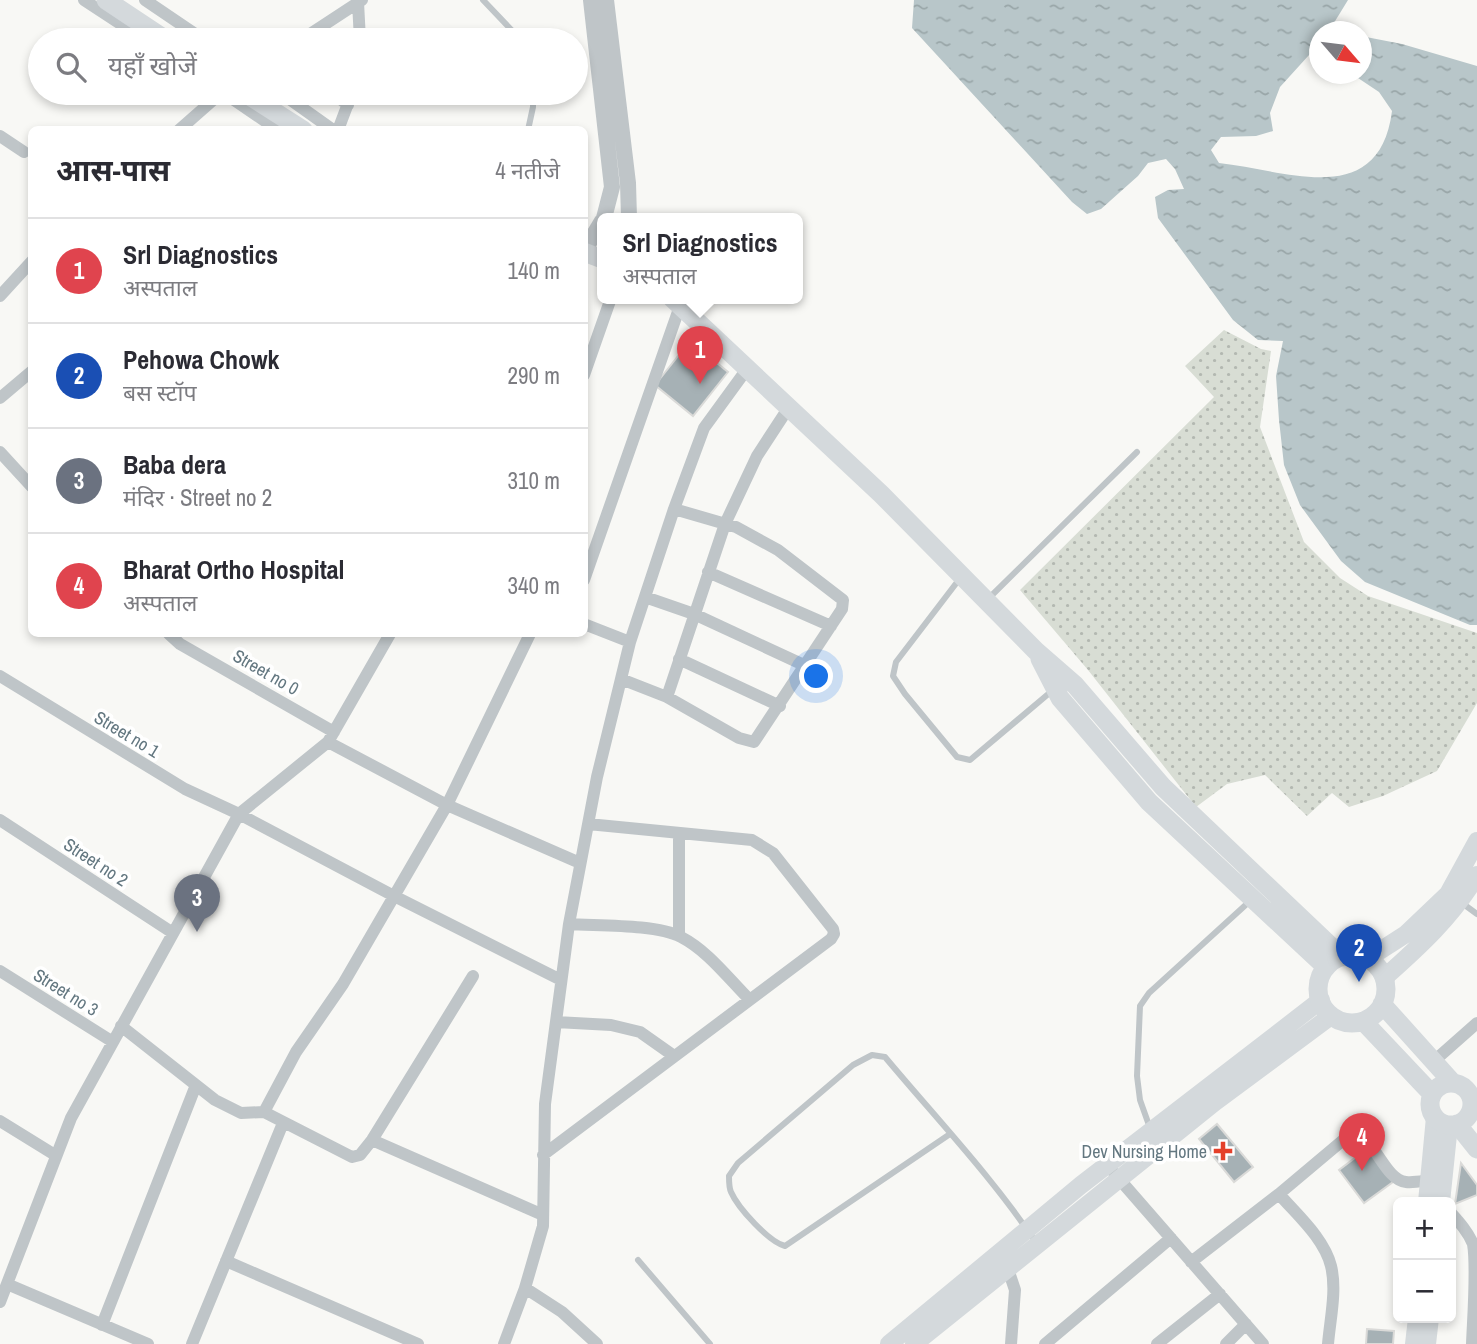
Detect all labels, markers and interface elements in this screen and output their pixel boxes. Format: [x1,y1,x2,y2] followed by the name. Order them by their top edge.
[1309,21,1372,84] north arrow
[28,28,588,105] search box
[52,48,90,86] icon: search
[108,48,197,83] text: यहाँ खोजें
[56,150,170,190] text: आस-पास
[495,155,560,186] text: 4 नतीजे
[597,213,803,304] popup
[622,225,778,260] text: Srl Diagnostics
[123,237,278,272] text: Srl Diagnostics
[74,255,84,286] text: 1
[508,255,560,286] text: 140 m
[622,260,697,291] text: अस्पताल
[123,272,197,303] text: अस्पताल
[677,326,723,384] pin: 1
[123,342,279,377] text: Pehowa Chowk
[74,360,84,391] text: 2
[508,360,560,391] text: 290 m
[123,377,197,408] text: बस स्टॉप
[123,447,226,482] text: Baba dera
[74,465,84,496] text: 3
[508,465,560,496] text: 310 m
[123,482,272,513] text: मंदिर · Street no 2
[123,552,345,587] text: Bharat Ortho Hospital
[74,570,84,601] text: 4
[508,570,560,601] text: 340 m
[123,587,197,618] text: अस्पताल
[228,643,304,701] street label: Street no 0
[799,659,833,693] your location
[90,705,165,764] street label: Street no 1
[59,832,133,892] street label: Street no 2
[174,874,220,932] pin: 3
[1336,924,1382,982] pin: 2
[29,962,103,1022] street label: Street no 3
[1339,1113,1385,1171] pin: 4
[1082,1139,1207,1164] place label: Dev Nursing Home
[1213,1141,1233,1161] marker: Dev Nursing Home
[1393,1197,1456,1323] map controls
[1393,1197,1456,1260] button: +
[1393,1260,1456,1323] button: −

